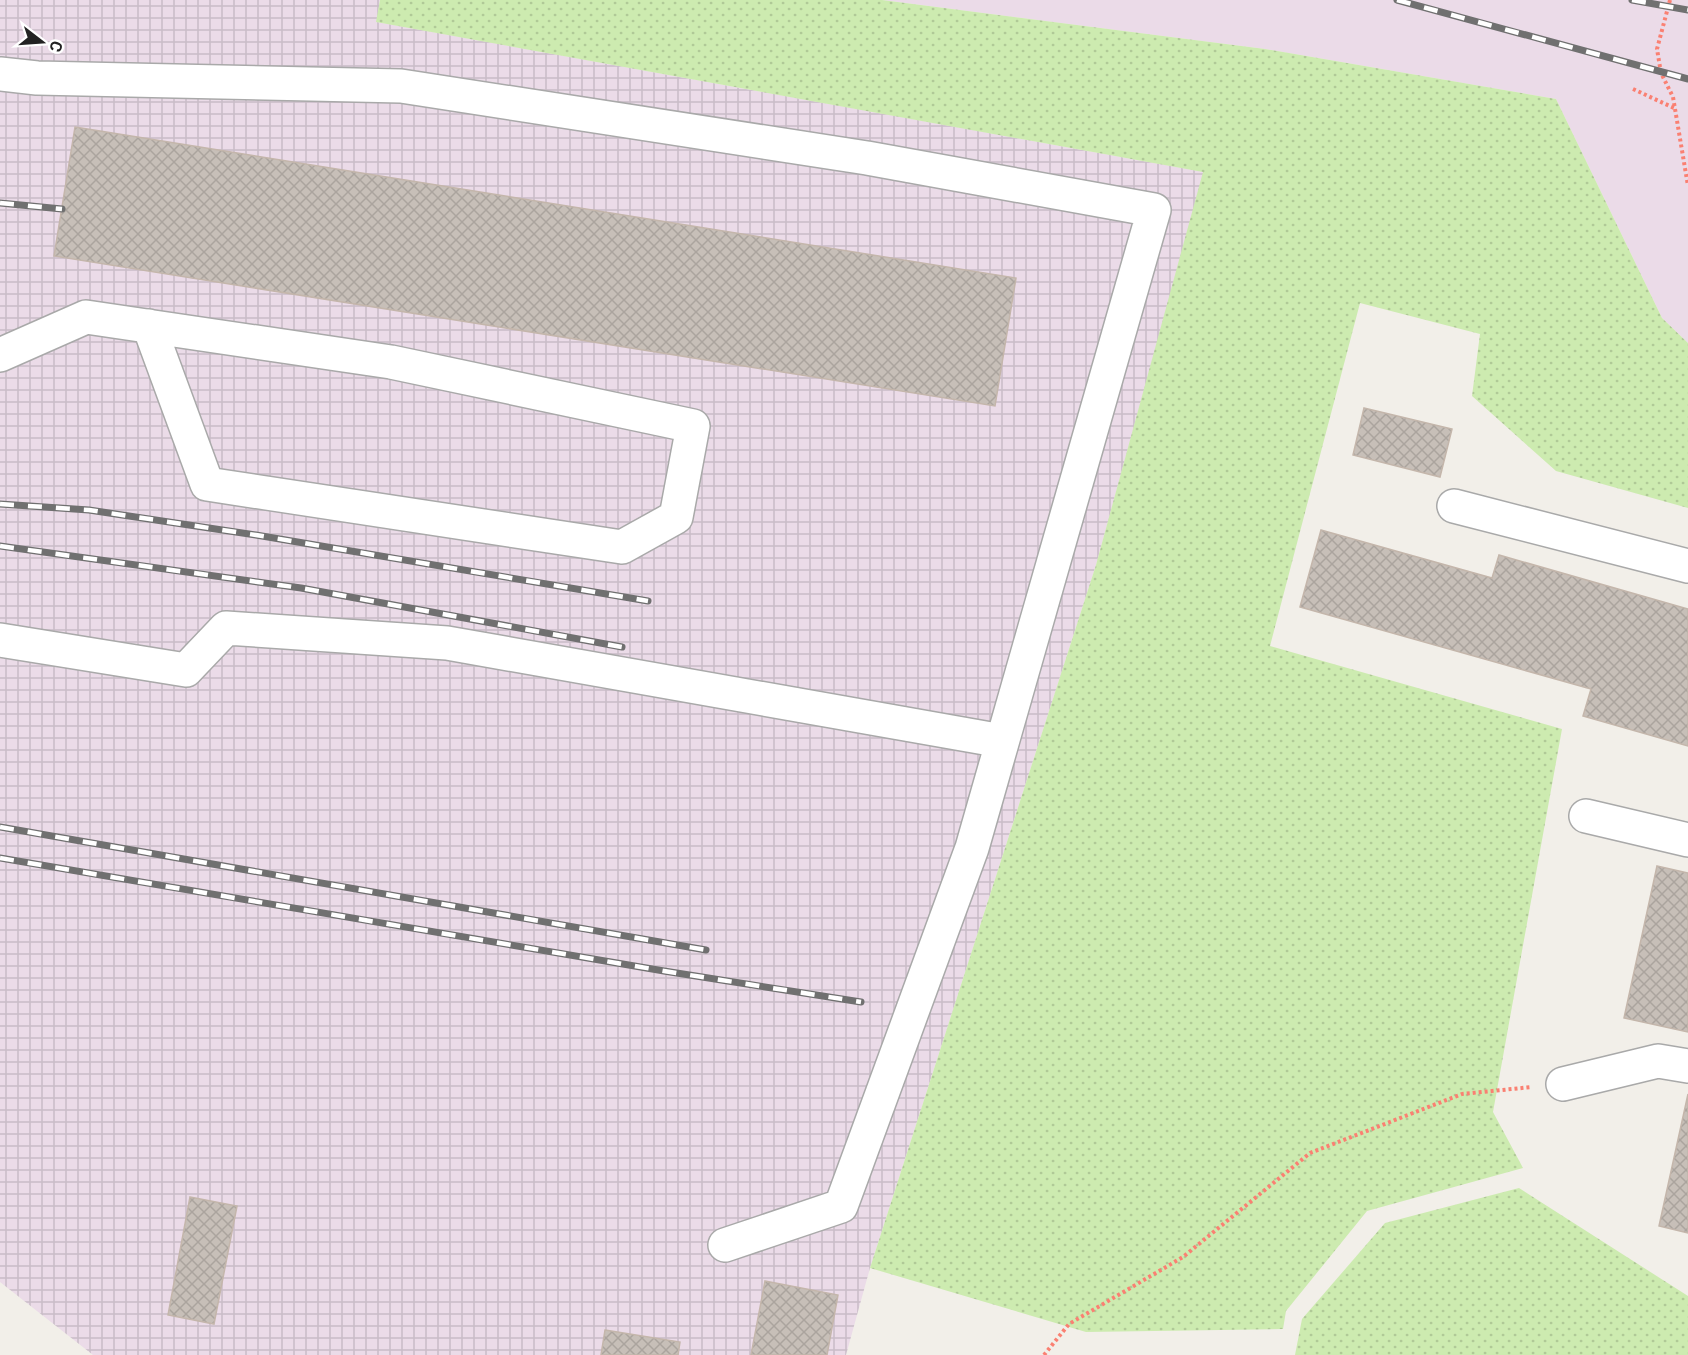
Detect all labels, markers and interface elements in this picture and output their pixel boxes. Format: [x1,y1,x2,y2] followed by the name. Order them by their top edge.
[12,12,72,72] north arrow
[45,38,66,54] text: С

